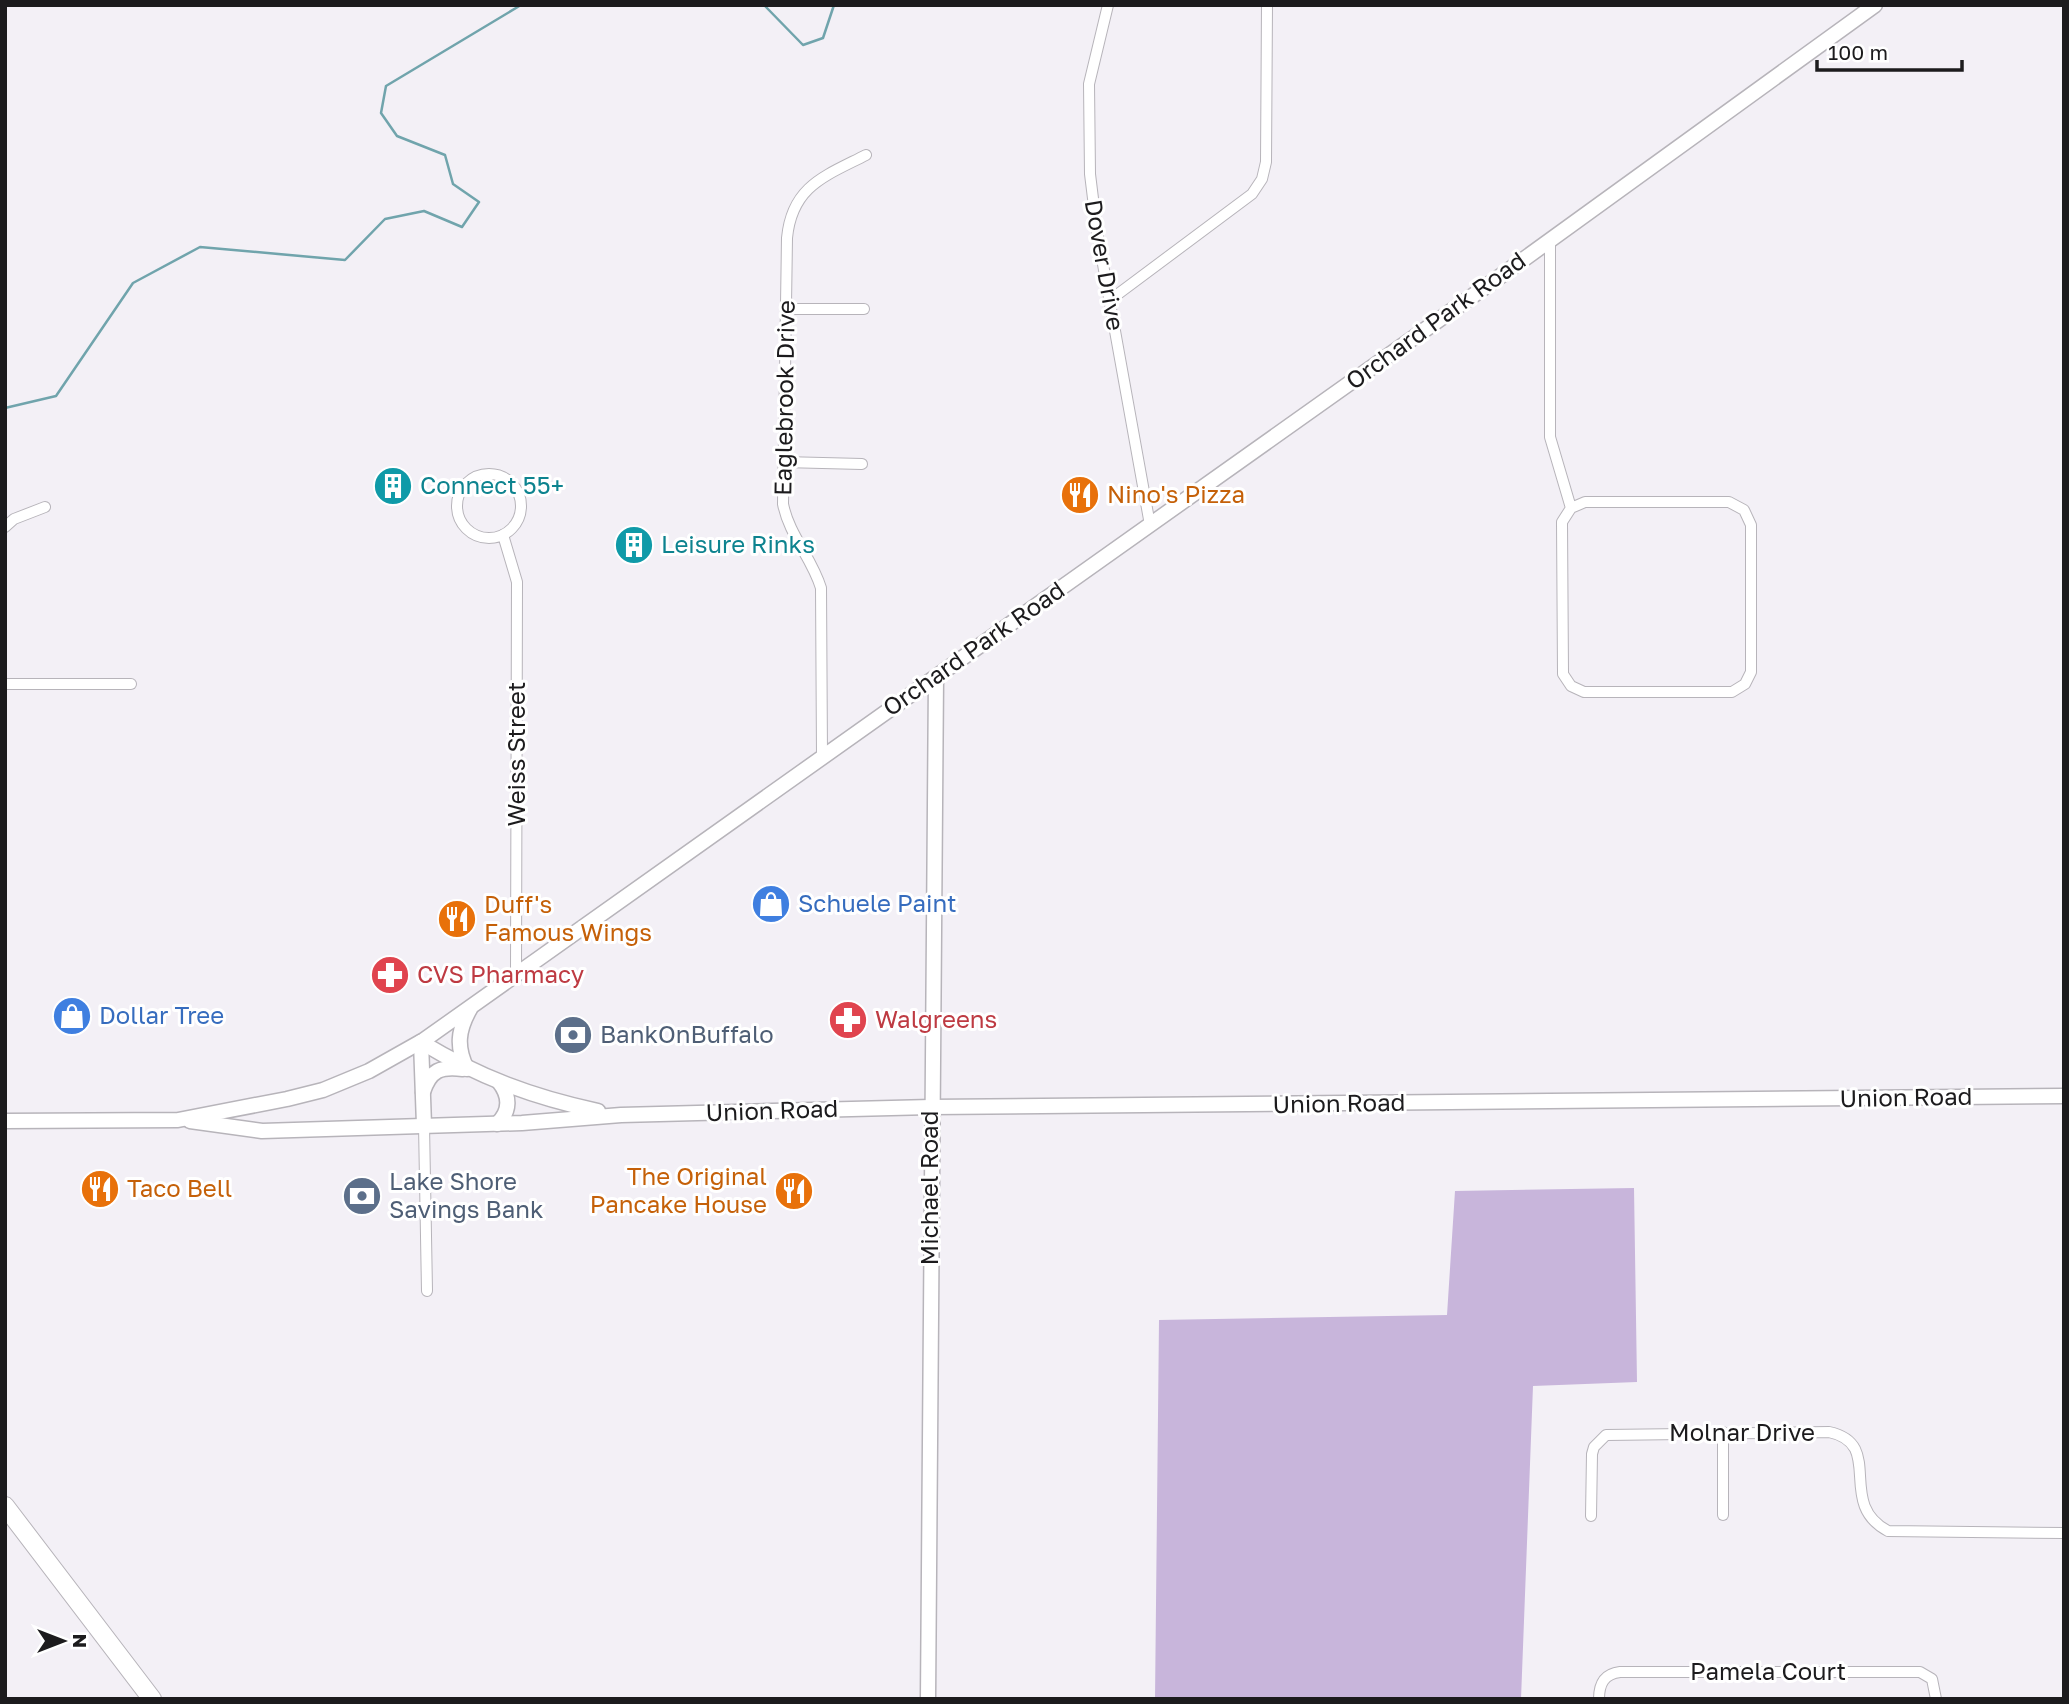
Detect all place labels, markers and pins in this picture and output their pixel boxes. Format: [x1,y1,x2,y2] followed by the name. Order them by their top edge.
[372,465,414,507] building icon: Connect 55+
[420,470,564,499] place label: Connect 55+
[1059,474,1101,516] restaurant icon: Nino's Pizza
[1107,479,1245,508] place label: Nino's Pizza
[613,524,655,566] building icon: Leisure Rinks
[661,529,815,558] place label: Leisure Rinks
[750,883,792,925] shop icon: Schuele Paint
[798,888,957,917] place label: Schuele Paint
[484,889,652,946] place label: Duff's Famous Wings
[436,898,478,940] restaurant icon: Duff's Famous Wings
[369,954,411,996] pharmacy icon: CVS Pharmacy
[417,959,584,988] place label: CVS Pharmacy
[51,995,93,1037] shop icon: Dollar Tree
[827,999,869,1041] pharmacy icon: Walgreens
[99,1000,224,1029] place label: Dollar Tree
[875,1004,997,1033] place label: Walgreens
[552,1014,594,1056] bank icon: BankOnBuffalo
[600,1019,774,1048] place label: BankOnBuffalo
[590,1161,767,1218] place label: The Original Pancake House
[389,1166,544,1223] place label: Lake Shore Savings Bank
[79,1168,121,1210] restaurant icon: Taco Bell
[773,1170,815,1212] restaurant icon: The Original Pancake House
[127,1173,232,1202] place label: Taco Bell
[341,1175,383,1217] bank icon: Lake Shore Savings Bank

